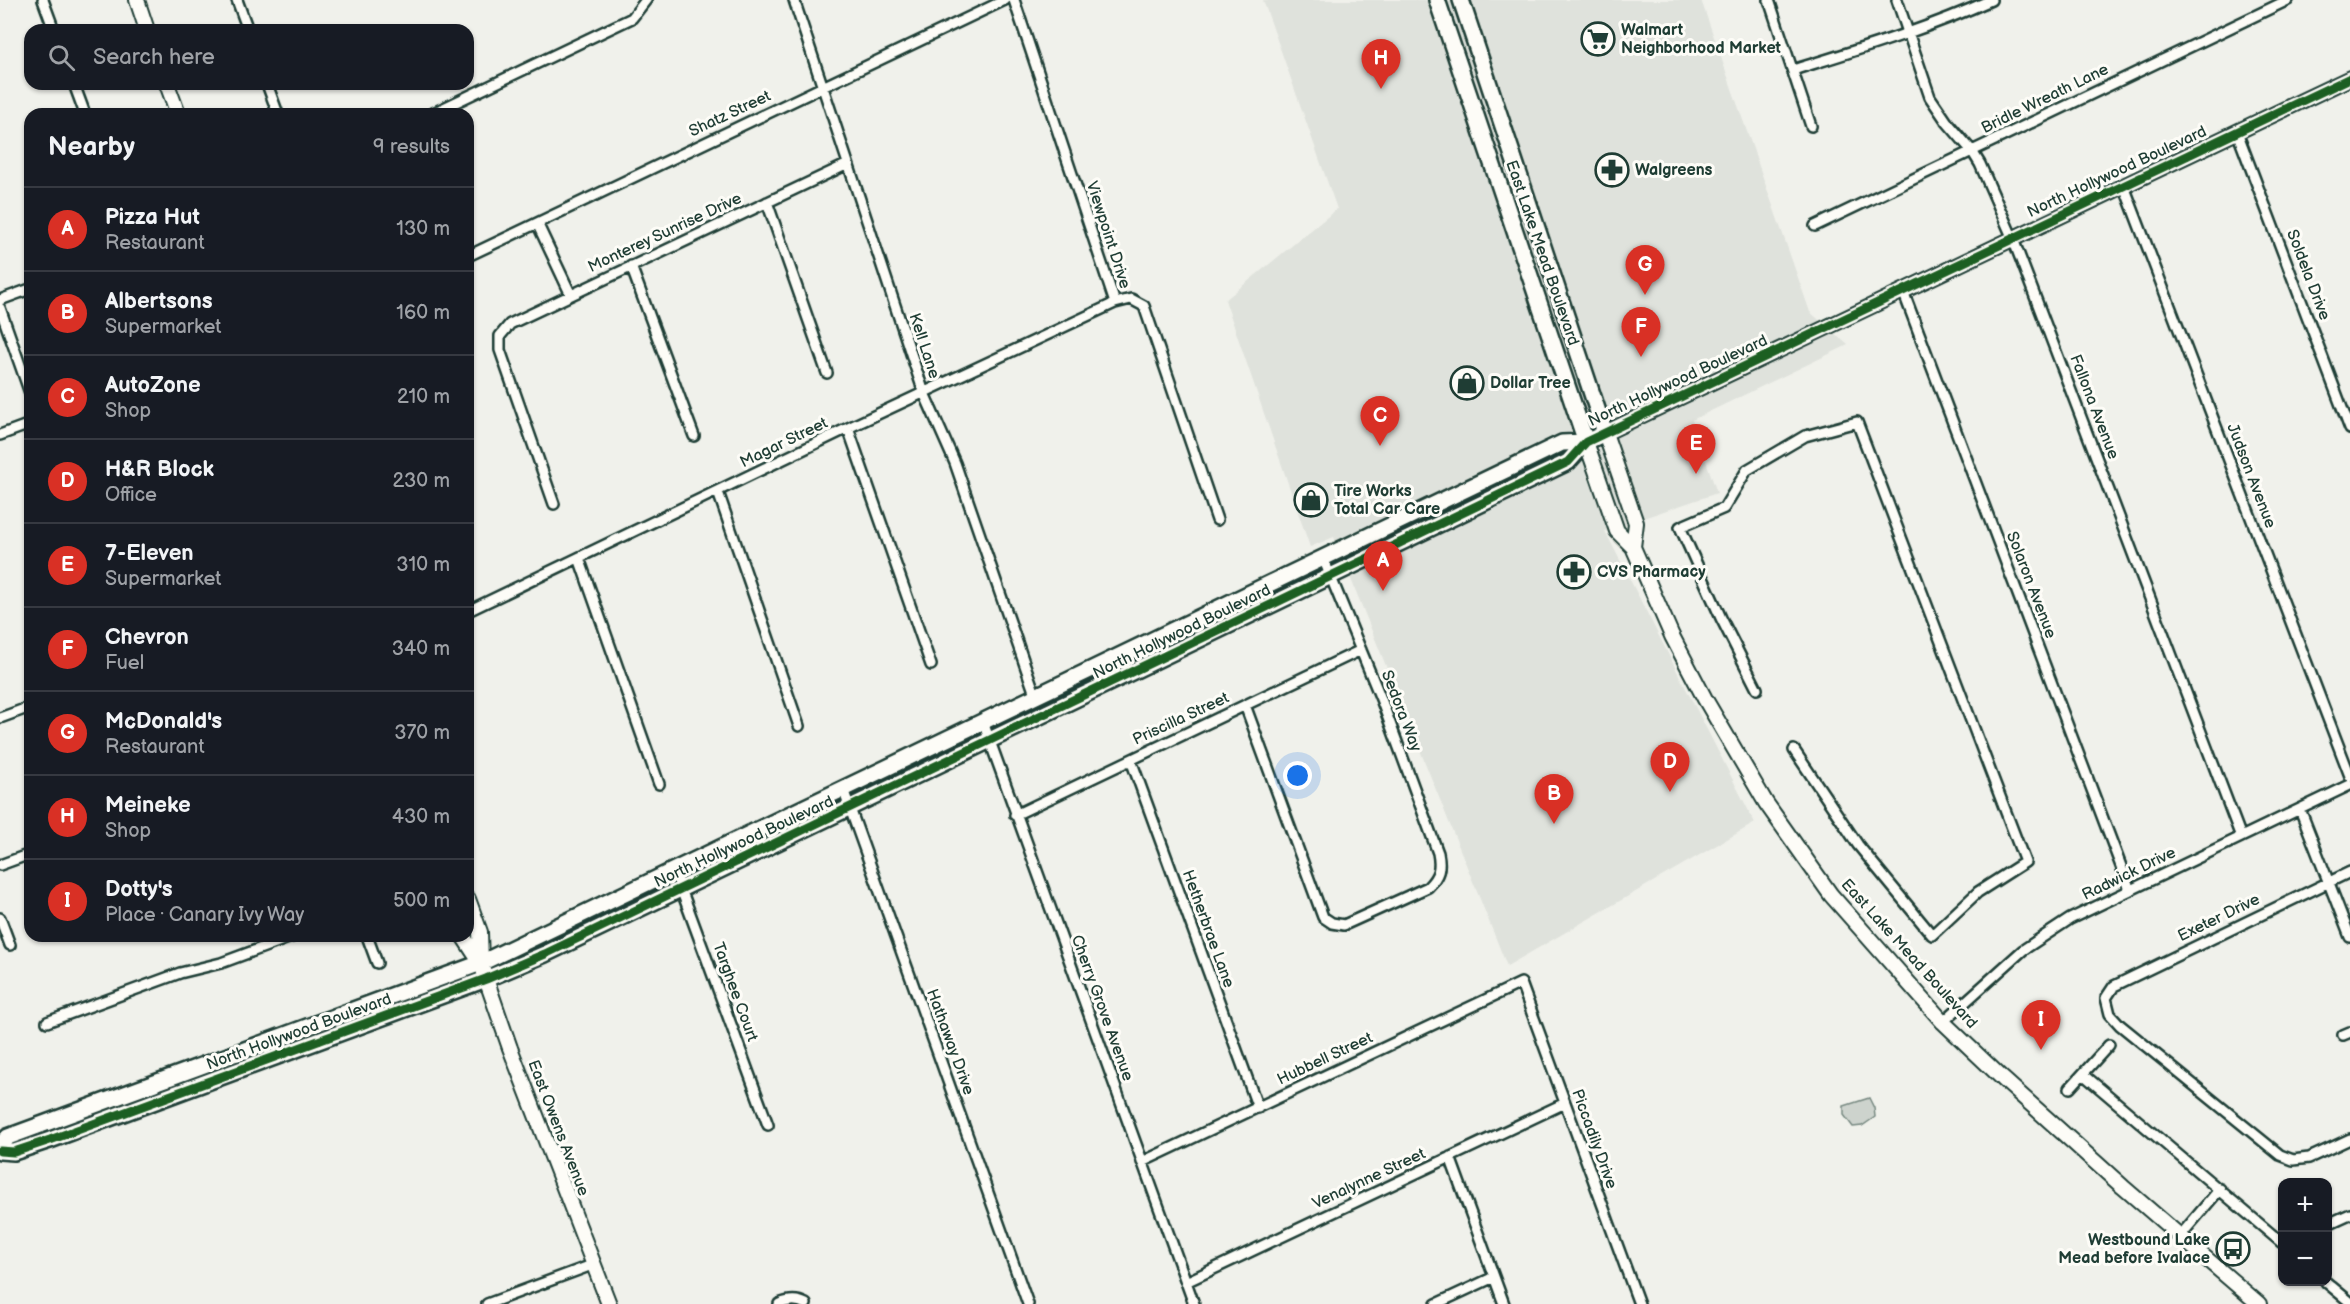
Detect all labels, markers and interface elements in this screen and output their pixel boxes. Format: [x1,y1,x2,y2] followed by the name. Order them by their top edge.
[1580,21,1616,57] supermarket icon: Walmart Neighborhood Market
[1621,21,1782,58] place label: Walmart Neighborhood Market
[24,24,474,90] search box
[1362,40,1400,89] pin: H
[45,41,78,74] icon: search
[93,44,215,71] text: Search here
[1978,60,2112,138] street label: Bridle Wreath Lane
[686,87,774,141] street label: Shatz Street
[2024,122,2210,222] street label: North Hollywood Boulevard
[48,132,135,163] text: Nearby
[373,135,450,159] text: 9 results
[1594,152,1630,188] pharmacy icon: Walgreens
[1501,158,1583,348] street label: East Lake Mead Boulevard
[1635,161,1713,180] place label: Walgreens
[1082,179,1134,292] street label: Viewpoint Drive
[585,189,745,277] street label: Monterey Sunrise Drive
[105,204,200,231] text: Pizza Hut
[61,217,74,241] text: A
[396,217,450,241] text: 130 m
[2282,227,2334,323] street label: Soldela Drive
[105,231,205,255] text: Restaurant
[1626,246,1664,295] pin: G
[105,288,213,315] text: Albertsons
[60,301,75,325] text: B
[396,301,450,325] text: 160 m
[1622,308,1660,357] pin: F
[905,311,944,381] street label: Kell Lane
[105,315,221,339] text: Supermarket
[1585,331,1771,431] street label: North Hollywood Boulevard
[2065,352,2123,462] street label: Fallona Avenue
[1449,365,1485,401] shop icon: Dollar Tree
[105,372,201,399] text: AutoZone
[1490,374,1571,393] place label: Dollar Tree
[60,385,75,409] text: C
[397,385,450,409] text: 210 m
[1360,396,1400,446] pin: C
[105,399,151,423] text: Shop
[737,414,831,472] street label: Magar Street
[2222,421,2280,531] street label: Judson Avenue
[1676,424,1716,474] pin: E
[105,456,214,483] text: H&R Block
[61,469,74,493] text: D
[393,469,450,493] text: 230 m
[1293,482,1329,518] shop icon: Tire Works Total Car Care
[1334,482,1440,519] place label: Tire Works Total Car Care
[105,483,157,507] text: Office
[2002,529,2060,642] street label: Solaron Avenue
[105,540,194,567] text: 7-Eleven
[1364,542,1402,591] pin: A
[61,553,74,577] text: E
[396,553,450,577] text: 310 m
[1556,554,1592,590] pharmacy icon: CVS Pharmacy
[1597,563,1706,582] place label: CVS Pharmacy
[105,567,221,591] text: Supermarket
[1090,581,1274,683] street label: North Hollywood Boulevard
[105,624,189,651] text: Chevron
[61,637,74,661] text: F
[392,637,450,661] text: 340 m
[105,651,144,675] text: Fuel
[1377,668,1425,755] street label: Sedora Way
[1130,688,1232,750] street label: Priscilla Street
[105,708,222,735] text: McDonald's
[60,721,75,745] text: G
[394,721,450,745] text: 370 m
[105,735,205,759] text: Restaurant
[1650,742,1690,792] pin: D
[1283,761,1312,790] your location
[1534,774,1574,824] pin: B
[105,792,191,819] text: Meineke
[651,792,837,892] street label: North Hollywood Boulevard
[60,805,75,829] text: H
[392,805,450,829] text: 430 m
[105,819,151,843] text: Shop
[2079,843,2179,905] street label: Radwick Drive
[1178,868,1238,991] street label: Hetherbrae Lane
[1837,875,1981,1033] street label: East Lake Mead Boulevard
[105,876,173,903] text: Dotty's
[64,889,71,913] text: I
[393,889,450,913] text: 500 m
[2175,890,2263,946] street label: Exeter Drive
[105,903,304,927] text: Place · Canary Ivy Way
[1067,932,1137,1084] street label: Cherry Grove Avenue
[708,940,762,1044] street label: Targhee Court
[922,986,978,1098] street label: Hathaway Drive
[204,990,394,1074] street label: North Hollywood Boulevard
[2022,1000,2060,1050] pin: I
[1274,1029,1376,1089] street label: Hubbell Street
[523,1057,593,1199] street label: East Owens Avenue
[1567,1087,1621,1192] street label: Piccadily Drive
[1309,1144,1429,1213] street label: Venalynne Street
[2278,1178,2332,1286] map controls
[2278,1178,2332,1232] button: +
[2058,1231,2210,1268] place label: Westbound Lake Mead before Ivalace
[2215,1231,2251,1267] bus stop icon: Westbound Lake Mead before Ivalace
[2278,1232,2332,1286] button: −

